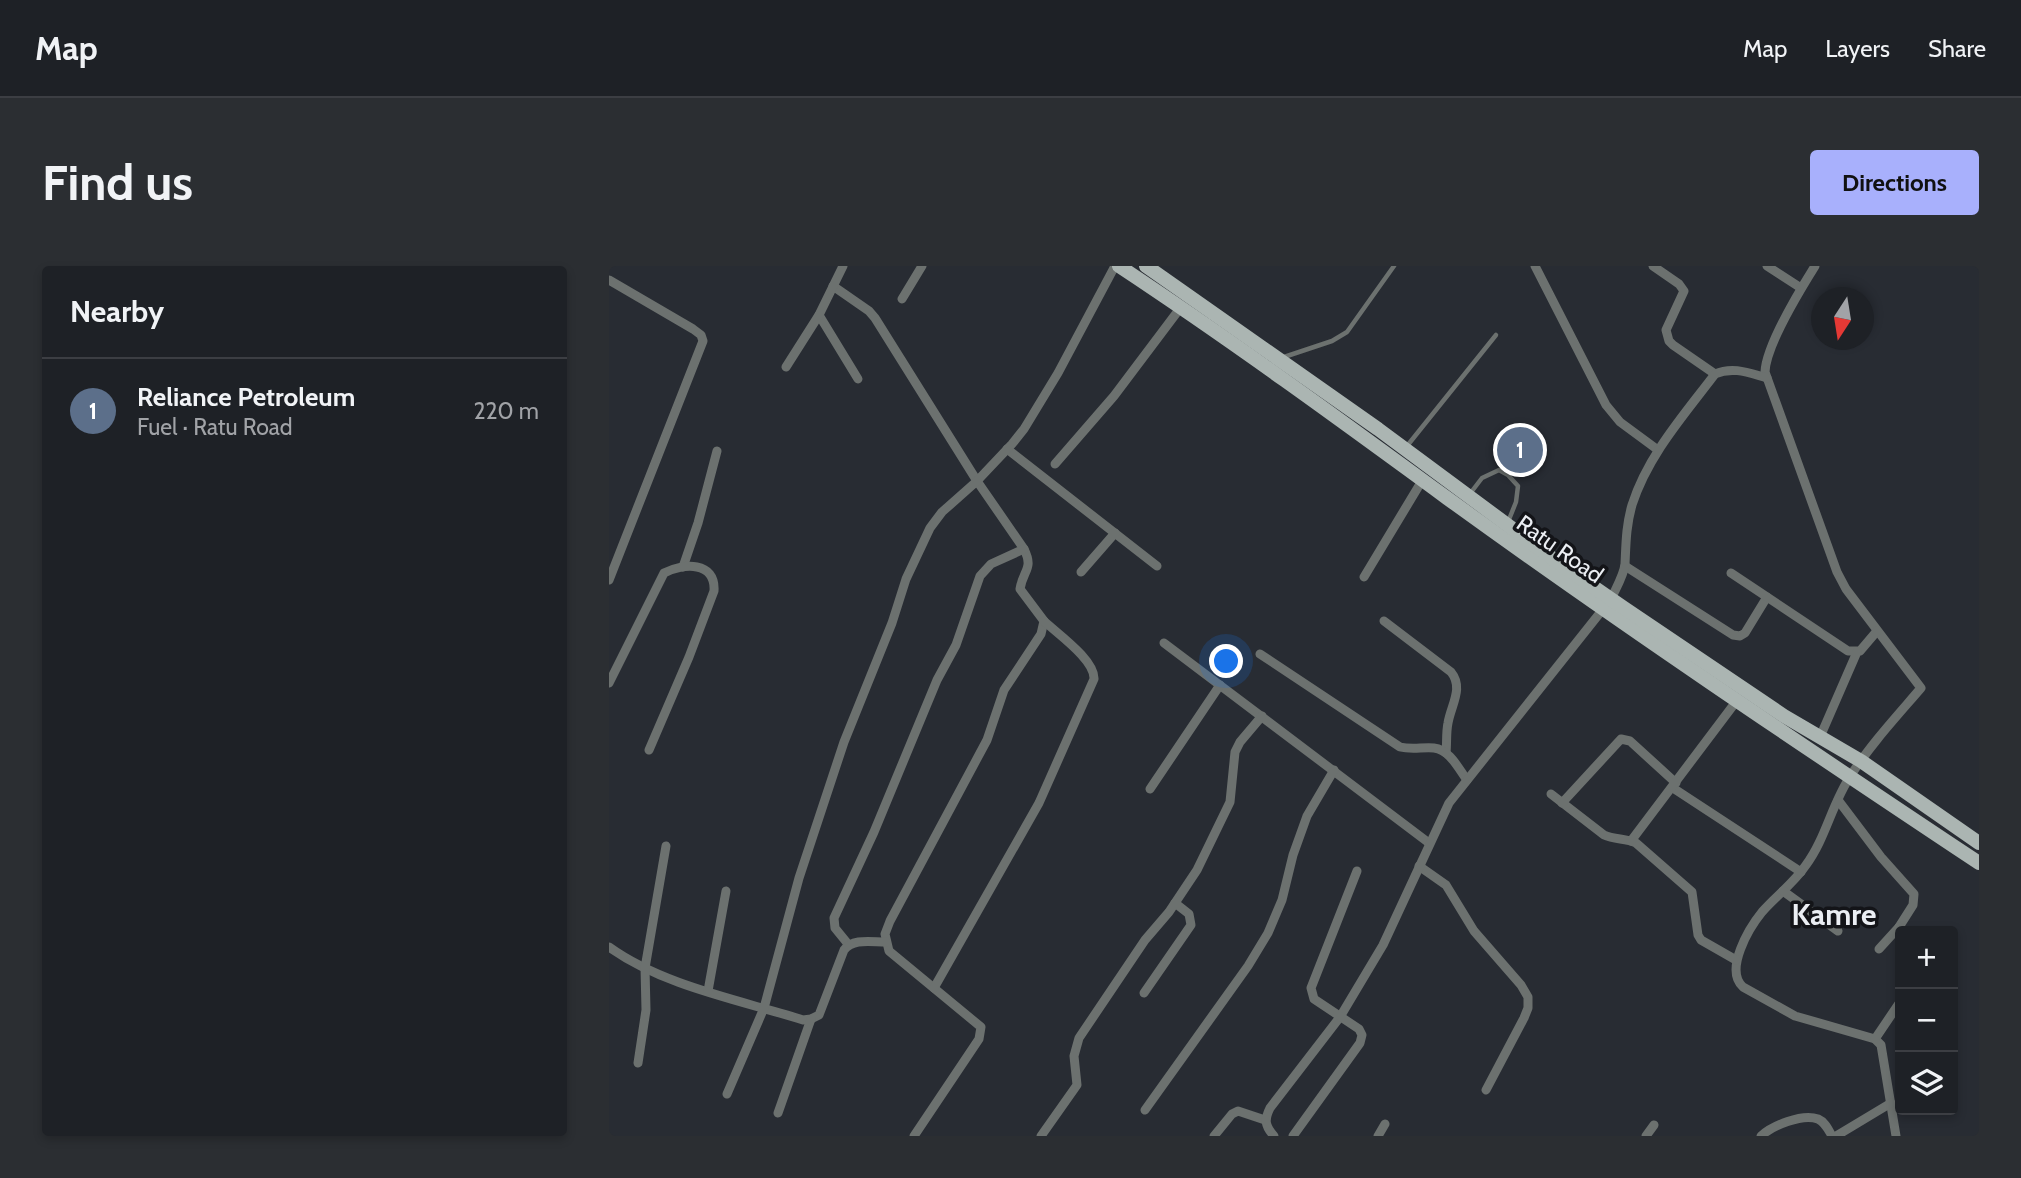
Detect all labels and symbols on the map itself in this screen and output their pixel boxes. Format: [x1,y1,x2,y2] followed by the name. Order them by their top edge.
[1811,287,1874,350] north arrow
[1497,424,1543,476] pin: 1
[1511,509,1609,589] street label: Ratu Road
[1209,644,1243,678] your location
[1792,896,1876,933] district label: Kamre

